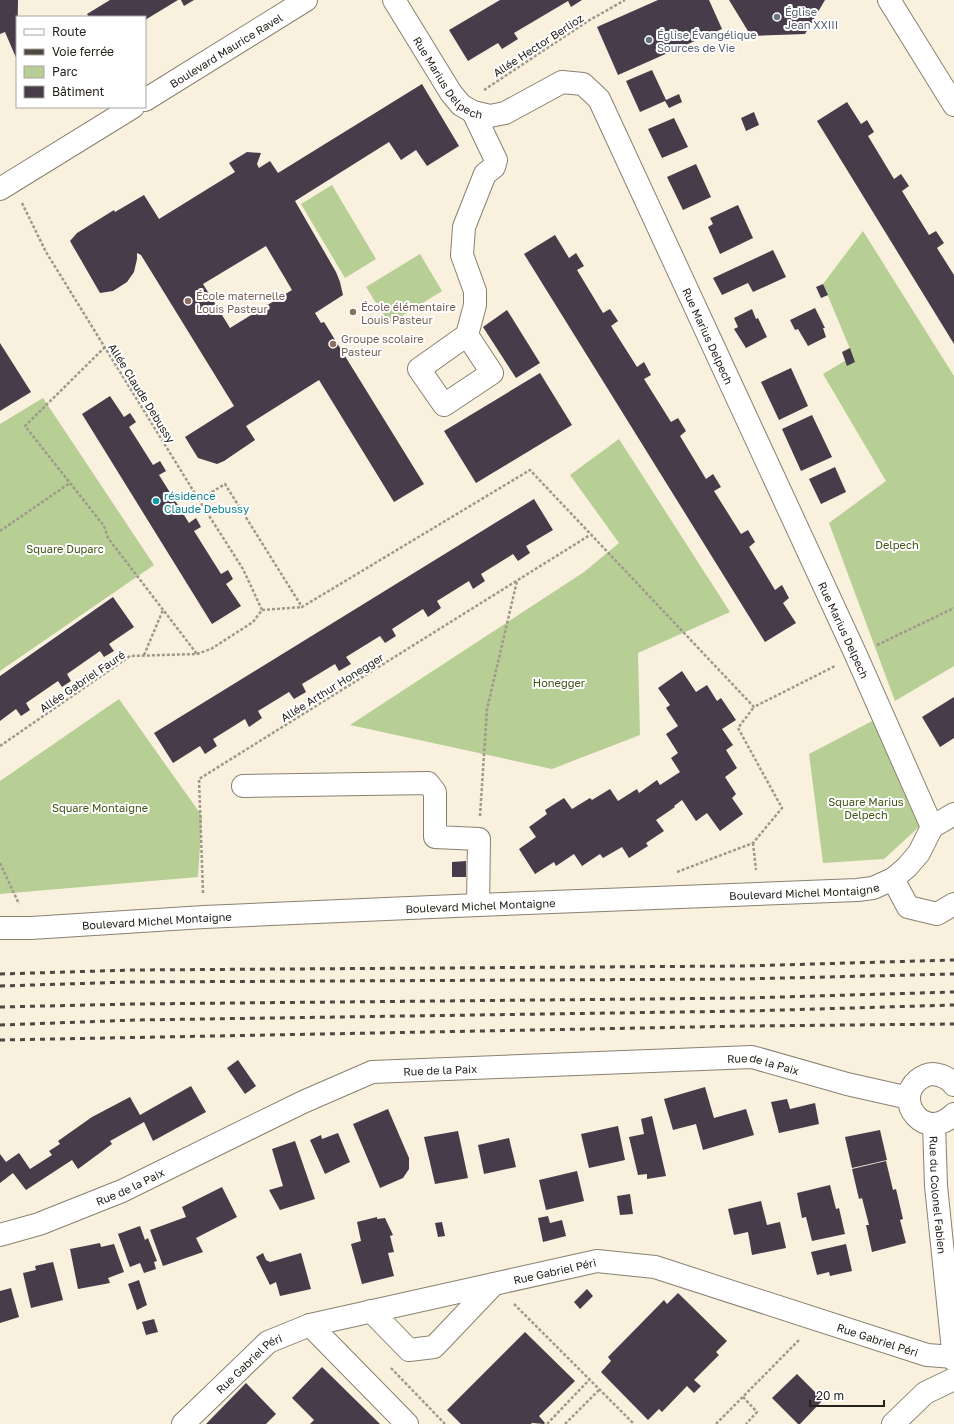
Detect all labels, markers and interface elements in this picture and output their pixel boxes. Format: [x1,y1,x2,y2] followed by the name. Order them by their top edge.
[785,5,838,31] place label: Église Jean XXIII
[167,10,285,90] street label: Boulevard Maurice Ravel
[490,11,586,79] street label: Allée Hector Berlioz
[772,12,782,22] marker: Église Jean XXIII
[16,16,146,108] legend
[52,24,86,39] text: Route
[657,28,757,54] place label: Église Évangélique Sources de Vie
[411,34,484,121] street label: Rue Marius Delpech
[644,35,654,45] marker: Église Évangélique Sources de Vie
[52,44,114,59] text: Voie ferrée
[52,64,78,79] text: Parc
[52,84,105,99] text: Bâtiment
[681,285,736,386] street label: Rue Marius Delpech
[196,289,285,315] place label: École maternelle Louis Pasteur
[183,296,193,306] marker: École maternelle Louis Pasteur
[361,300,456,326] place label: École élémentaire Louis Pasteur
[348,307,358,317] marker: École élémentaire Louis Pasteur
[341,332,424,358] place label: Groupe scolaire Pasteur
[328,339,338,349] marker: Groupe scolaire Pasteur
[106,341,178,445] street label: Allée Claude Debussy
[164,489,249,515] place label: résidence Claude Debussy
[151,496,161,506] marker: résidence Claude Debussy
[875,538,919,551] park label: Delpech
[26,542,104,555] park label: Square Duparc
[816,579,872,680] street label: Rue Marius Delpech
[37,648,127,714] street label: Allée Gabriel Fauré
[278,650,386,724] street label: Allée Arthur Honegger
[533,676,586,689] park label: Honegger
[828,795,904,821] park label: Square Marius Delpech
[52,801,148,814] park label: Square Montaigne
[729,880,881,902] street label: Boulevard Michel Montaigne
[405,895,556,915] street label: Boulevard Michel Montaigne
[81,909,232,931] street label: Boulevard Michel Montaigne
[727,1050,801,1077] street label: Rue de la Paix
[403,1061,477,1077] street label: Rue de la Paix
[928,1136,949,1254] street label: Rue du Colonel Fabien
[94,1165,166,1207] street label: Rue de la Paix
[512,1255,597,1286] street label: Rue Gabriel Péri
[836,1320,920,1358] street label: Rue Gabriel Péri
[213,1331,284,1396] street label: Rue Gabriel Péri
[810,1382,884,1408] scale bar
[816,1388,844,1403] text: 20 m

